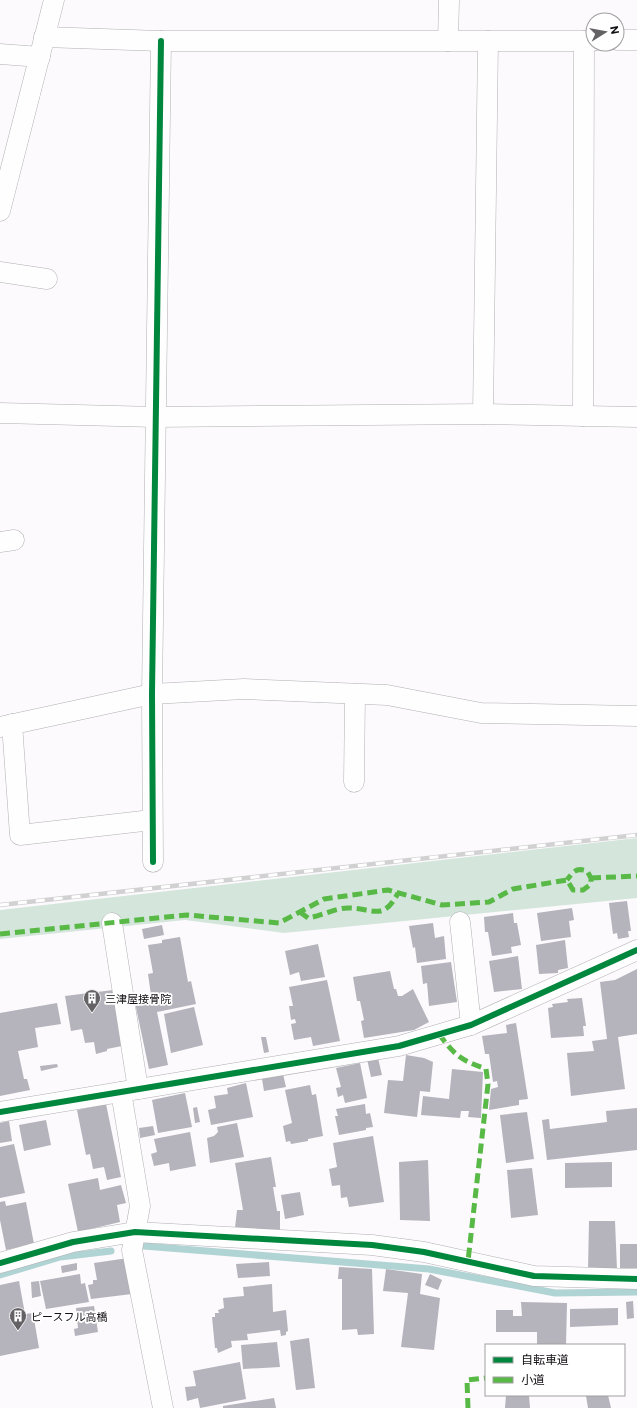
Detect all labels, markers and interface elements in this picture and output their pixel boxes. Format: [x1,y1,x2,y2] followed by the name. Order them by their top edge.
[585,12,625,52] north arrow
[608,25,622,35] text: N
[82,988,102,1013] building icon: 三津屋接骨院
[105,992,171,1005] place label: 三津屋接骨院
[8,1306,28,1331] building icon: ピースフル高橋
[31,1310,107,1323] place label: ピースフル高橋
[485,1344,625,1396] legend
[521,1352,569,1366] text: 自転車道
[521,1372,545,1386] text: 小道

